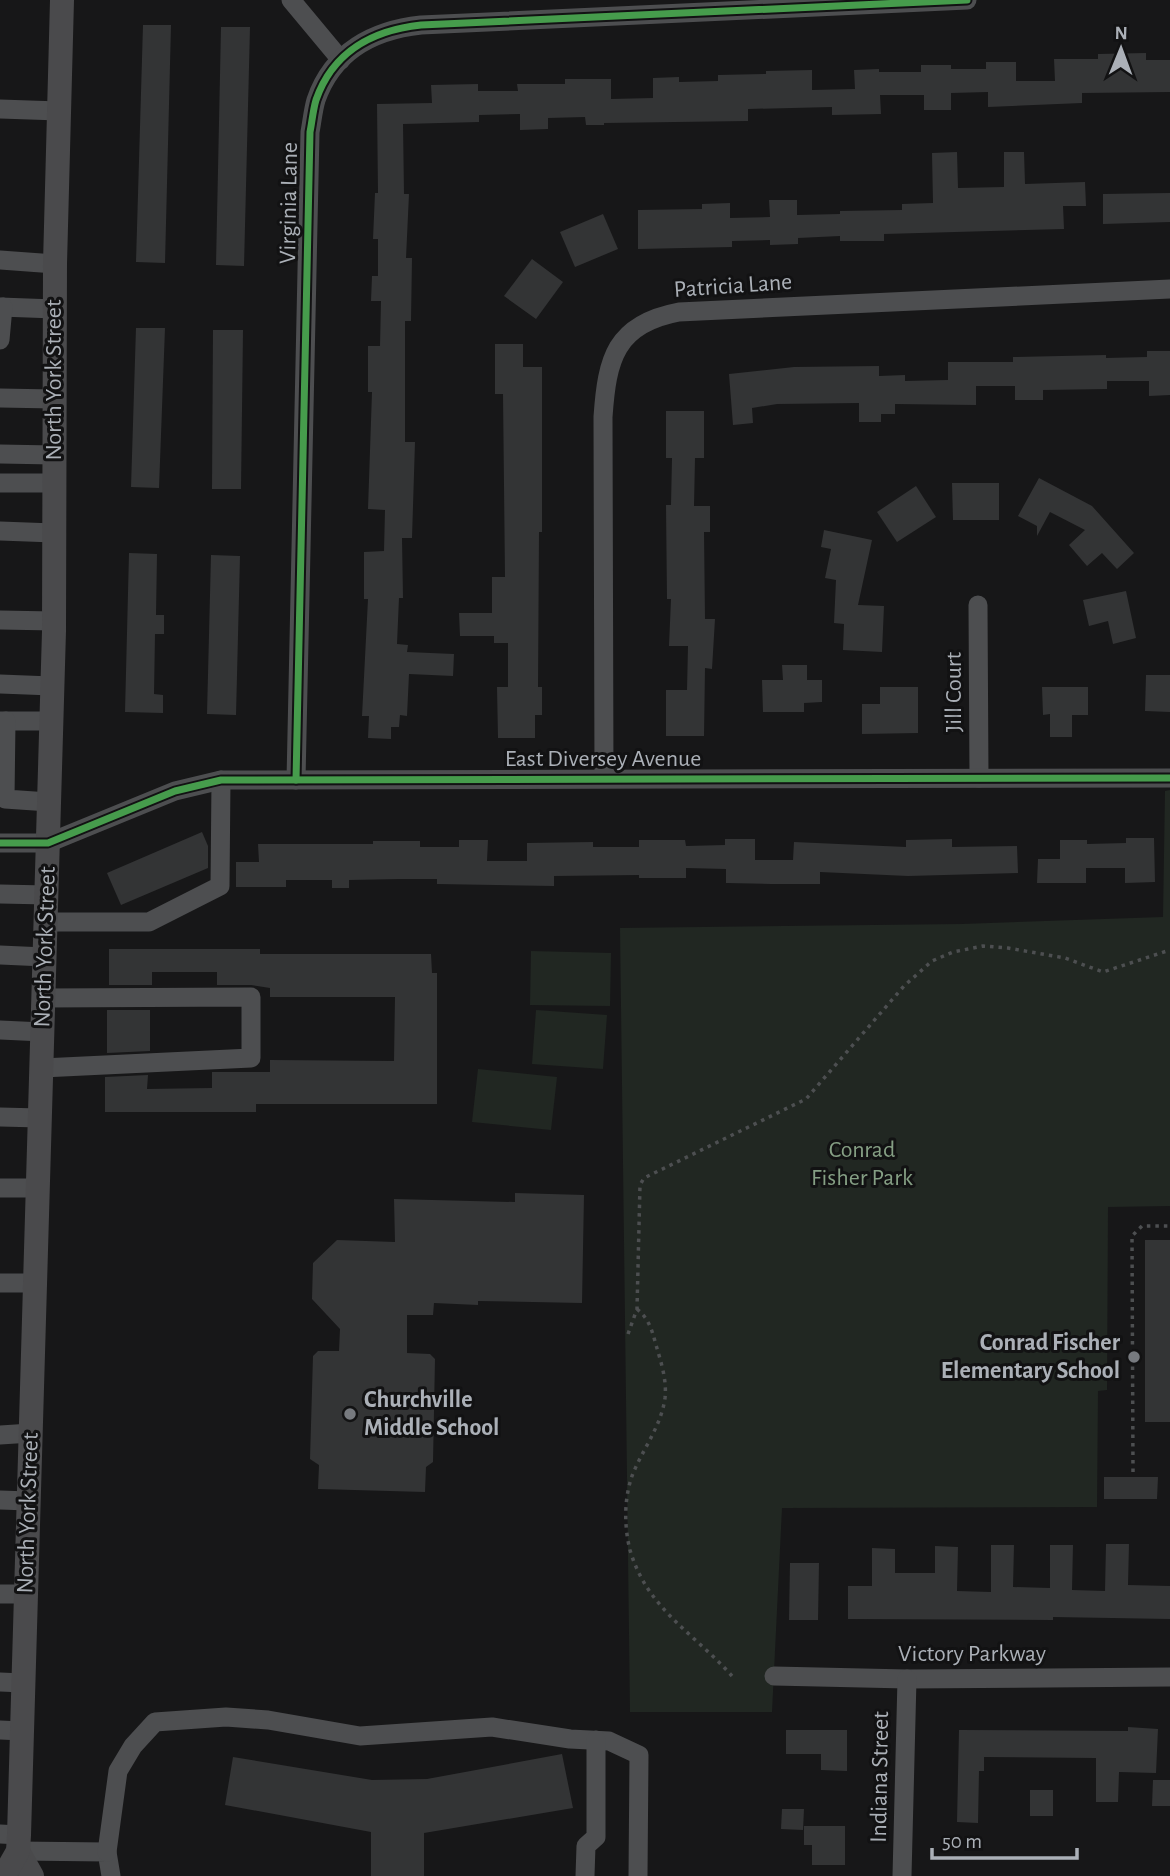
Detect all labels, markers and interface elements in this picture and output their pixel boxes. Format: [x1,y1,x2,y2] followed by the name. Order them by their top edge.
[1086,14,1156,84] north arrow
[1114,24,1128,43] text: N
[276,142,302,264] street label: Virginia Lane
[673,270,793,302] street label: Patricia Lane
[42,299,66,461] street label: North York Street
[942,652,966,732] street label: Jill Court
[505,747,701,771] street label: East Diversey Avenue
[30,866,60,1028] street label: North York Street
[811,1138,913,1190] park label: Conrad Fisher Park
[941,1331,1121,1383] place label: Conrad Fischer Elementary School
[1126,1349,1142,1365] marker: Conrad Fischer Elementary School
[364,1388,499,1440] place label: Churchville Middle School
[342,1406,358,1422] marker: Churchville Middle School
[13,1432,43,1594] street label: North York Street
[898,1642,1046,1666] street label: Victory Parkway
[867,1711,893,1843] street label: Indiana Street
[932,1816,1077,1860] scale bar
[942,1831,982,1852] text: 50 m

